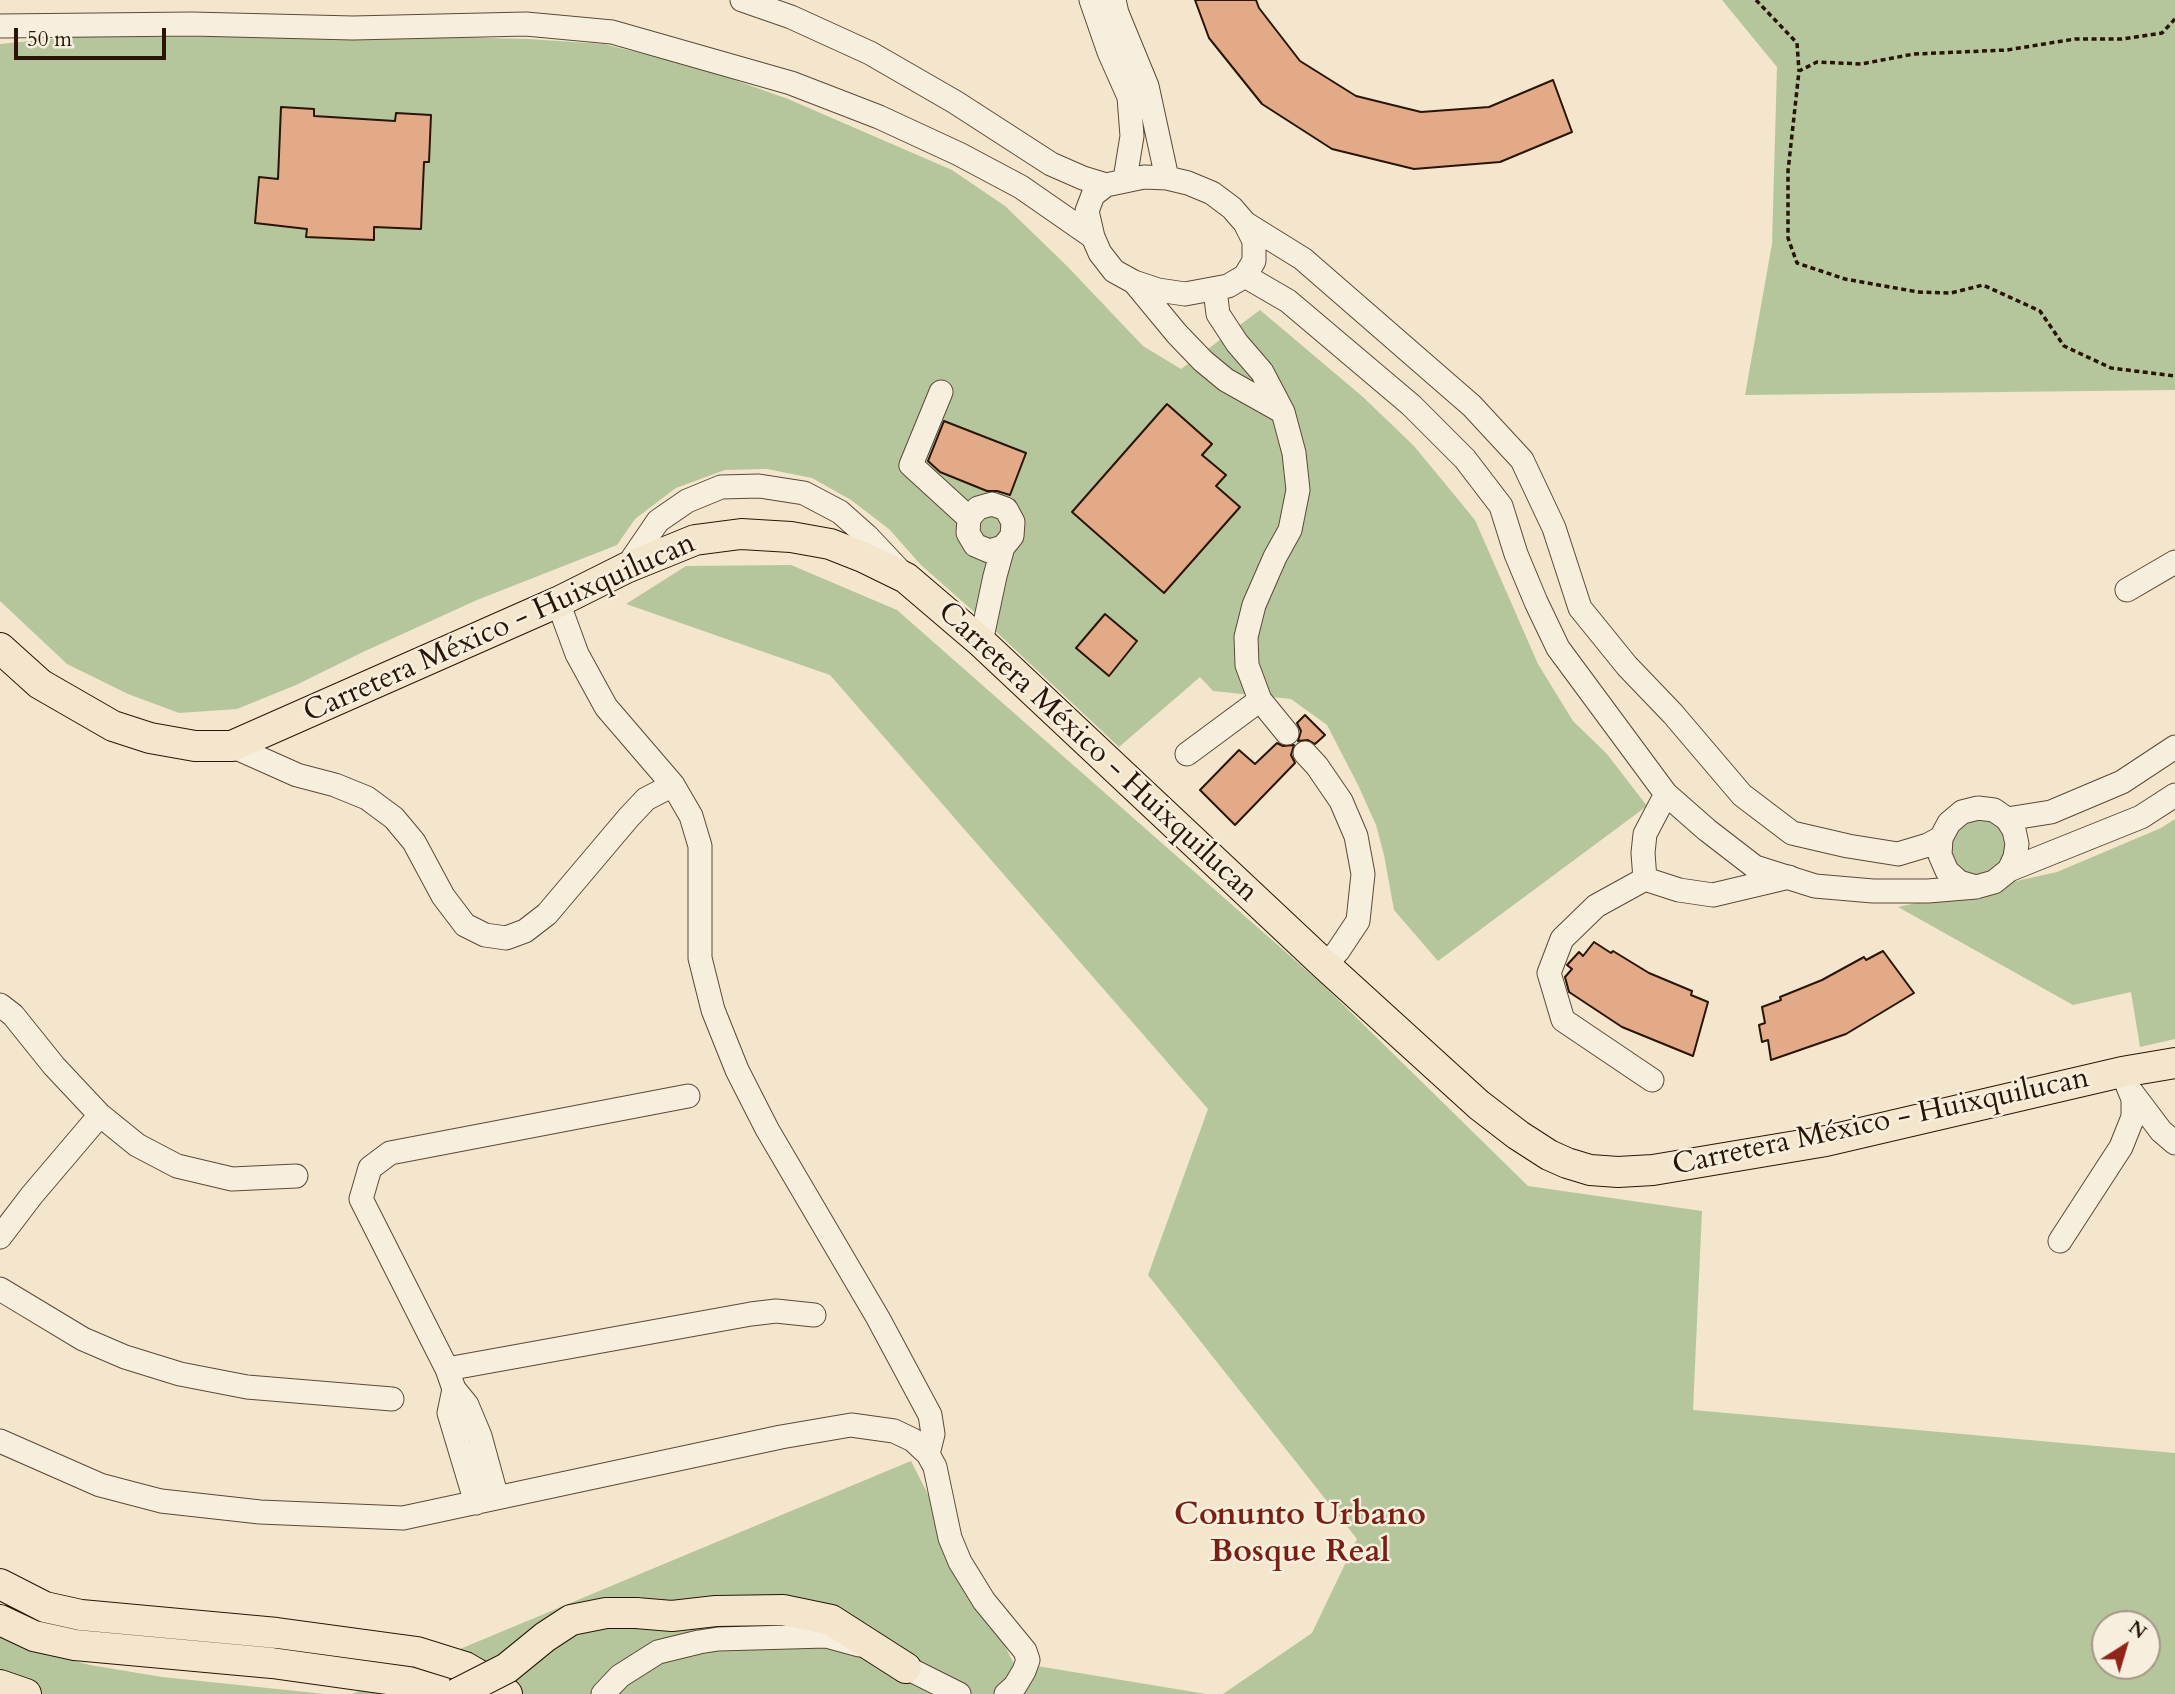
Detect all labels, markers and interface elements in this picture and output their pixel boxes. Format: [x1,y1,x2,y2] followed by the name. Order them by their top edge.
[18,14,170,58] scale bar
[27,25,72,54] text: 50 m
[299,526,701,732] street label: Carretera México - Huixquilucan
[929,595,1265,911] street label: Carretera México - Huixquilucan
[1670,1061,2092,1185] street label: Carretera México - Huixquilucan
[1174,1498,1426,1573] district label: Conunto Urbano Bosque Real
[2091,1610,2161,1680] north arrow
[2123,1614,2152,1645] text: N

